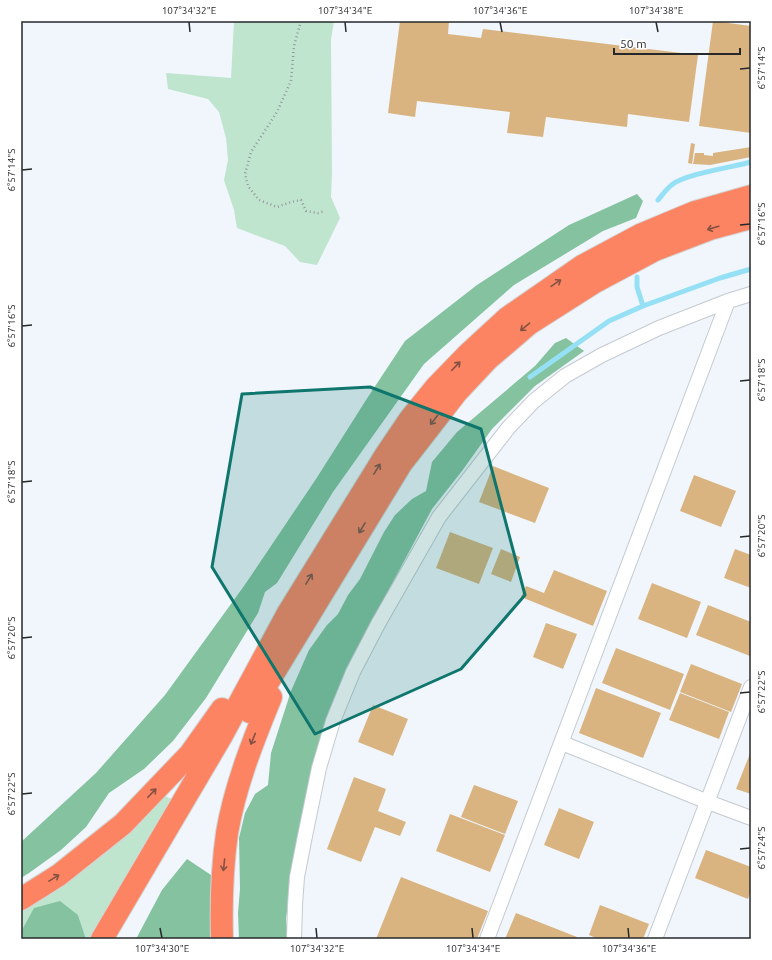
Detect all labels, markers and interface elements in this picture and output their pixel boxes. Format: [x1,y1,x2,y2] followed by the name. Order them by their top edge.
[162,5,217,16] text: 107°34'32"E
[318,5,373,16] text: 107°34'34"E
[473,5,528,16] text: 107°34'36"E
[629,5,684,16] text: 107°34'38"E
[614,30,740,56] scale bar
[620,37,647,50] text: 50 m
[756,46,767,90] text: 6°57'14"S
[6,148,17,192] text: 6°57'14"S
[756,202,767,246] text: 6°57'16"S
[707,225,720,232] one-way arrow
[550,279,561,287] one-way arrow
[6,304,17,348] text: 6°57'16"S
[520,323,530,332] one-way arrow
[756,358,767,402] text: 6°57'18"S
[451,361,461,371] one-way arrow
[430,415,439,426] one-way arrow
[6,460,17,504] text: 6°57'18"S
[373,464,381,475] one-way arrow
[756,514,767,558] text: 6°57'20"S
[358,522,366,533] one-way arrow
[305,574,313,585] one-way arrow
[6,616,17,660] text: 6°57'20"S
[756,670,767,714] text: 6°57'22"S
[249,733,257,745] one-way arrow
[6,772,17,816] text: 6°57'22"S
[147,788,157,798] one-way arrow
[756,826,767,870] text: 6°57'24"S
[220,859,228,872] one-way arrow
[48,874,59,882] one-way arrow
[135,943,190,954] text: 107°34'30"E
[290,943,345,954] text: 107°34'32"E
[446,943,501,954] text: 107°34'34"E
[602,943,657,954] text: 107°34'36"E

